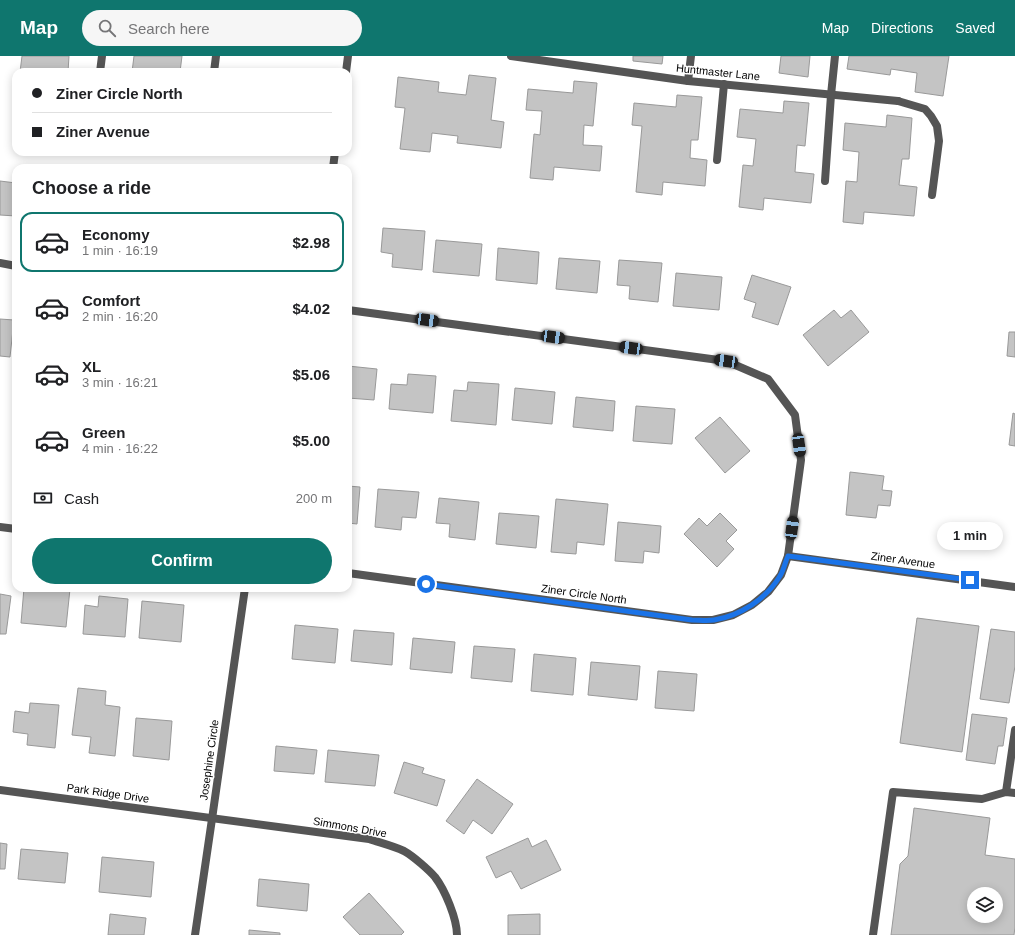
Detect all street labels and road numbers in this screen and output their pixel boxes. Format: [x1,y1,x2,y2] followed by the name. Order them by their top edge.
[675,62,761,82] street label: Huntmaster Lane
[870,550,936,570] street label: Ziner Avenue
[540,582,628,606] street label: Ziner Circle North
[197,719,221,801] street label: Josephine Circle
[66,781,150,805] street label: Park Ridge Drive
[312,815,388,839] street label: Simmons Drive

